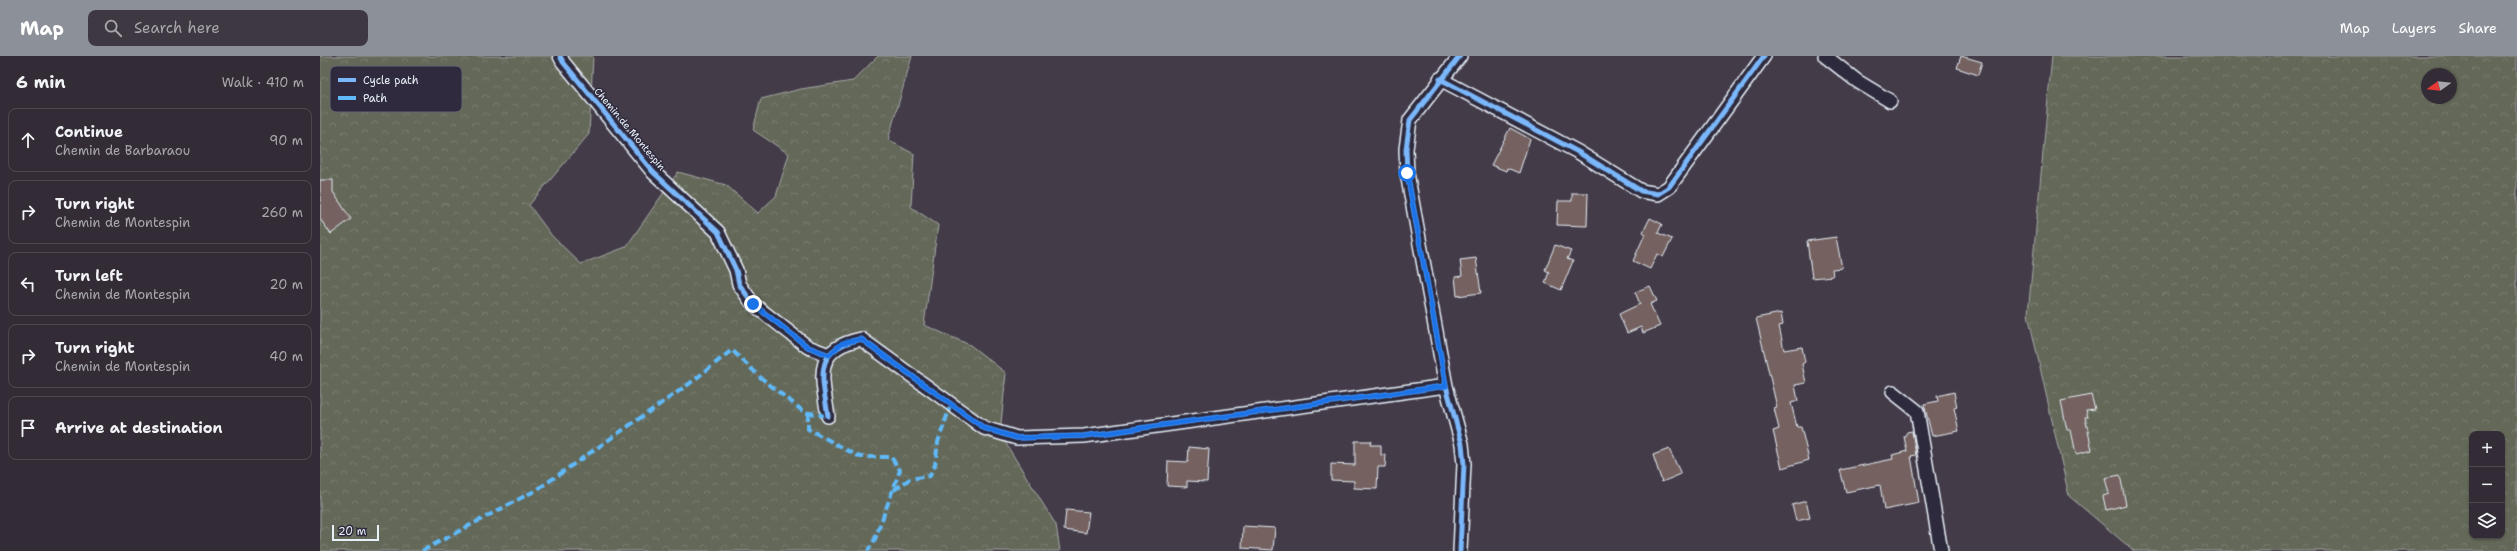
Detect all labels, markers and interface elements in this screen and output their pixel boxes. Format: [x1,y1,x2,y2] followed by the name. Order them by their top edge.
[88,10,368,46] search box
[20,16,64,41] text: Map
[102,17,124,39] icon: search
[134,18,220,38] text: Search here
[2340,19,2370,37] text: Map
[2392,19,2436,37] text: Layers
[2458,19,2497,37] text: Share
[330,66,462,112] legend
[2421,68,2457,104] north arrow
[16,71,66,93] text: 6 min
[363,73,419,88] text: Cycle path
[222,74,304,91] text: Walk · 410 m
[592,85,668,173] street label: Chemin de Montespin
[363,91,387,106] text: Path
[55,122,123,142] text: Continue
[17,129,39,151] icon: ahead
[269,132,303,149] text: 90 m
[55,142,190,159] text: Chemin de Barbaraou
[1398,164,1416,182] route start
[55,194,135,214] text: Turn right
[17,201,39,223] icon: right
[261,204,303,221] text: 260 m
[55,214,190,231] text: Chemin de Montespin
[55,266,123,286] text: Turn left
[17,273,39,295] icon: left
[270,276,303,293] text: 20 m
[55,286,190,303] text: Chemin de Montespin
[744,295,762,313] route end
[55,338,135,358] text: Turn right
[17,345,39,367] icon: right
[269,348,303,365] text: 40 m
[55,358,190,375] text: Chemin de Montespin
[17,417,39,439] icon: arrive
[55,418,223,438] text: Arrive at destination
[2469,431,2505,539] map controls
[2469,431,2505,467] button: +
[2469,467,2505,503] button: −
[2469,503,2505,539] button: layers
[332,523,379,542] scale bar
[338,524,366,539] text: 20 m

